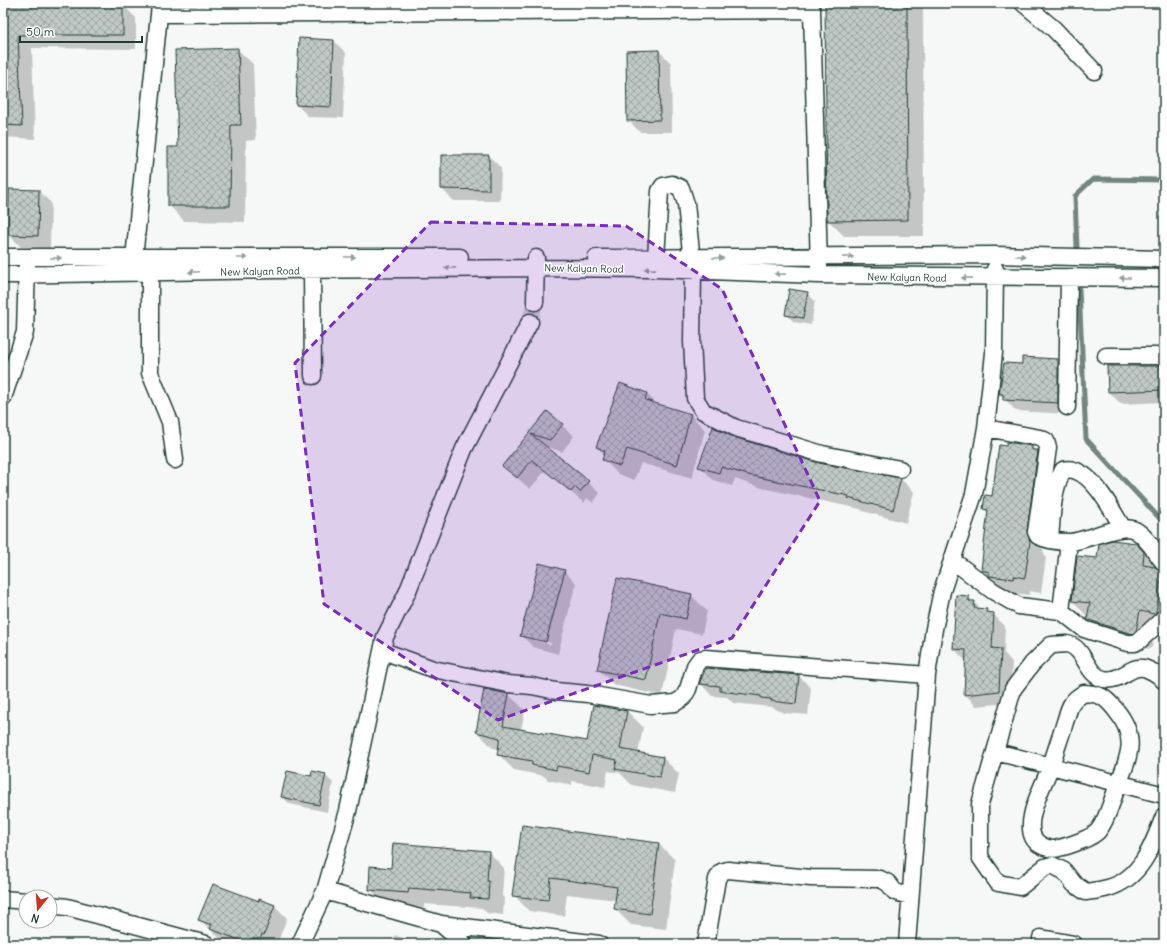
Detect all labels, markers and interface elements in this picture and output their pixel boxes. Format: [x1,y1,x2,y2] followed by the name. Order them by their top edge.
[20,18,142,44] scale bar
[26,24,55,39] text: 50 m
[1014,253,1027,259] one-way arrow
[50,254,62,261] one-way arrow
[344,254,357,260] one-way arrow
[842,254,855,260] one-way arrow
[236,255,249,261] one-way arrow
[712,255,725,261] one-way arrow
[544,261,624,276] street label: New Kalyan Road
[220,264,300,279] street label: New Kalyan Road
[444,265,456,272] one-way arrow
[644,266,656,273] one-way arrow
[187,269,200,275] one-way arrow
[867,270,947,285] street label: New Kalyan Road
[773,271,786,277] one-way arrow
[960,275,973,281] one-way arrow
[1118,275,1131,281] one-way arrow
[18,889,58,929] north arrow
[29,911,41,926] text: N

